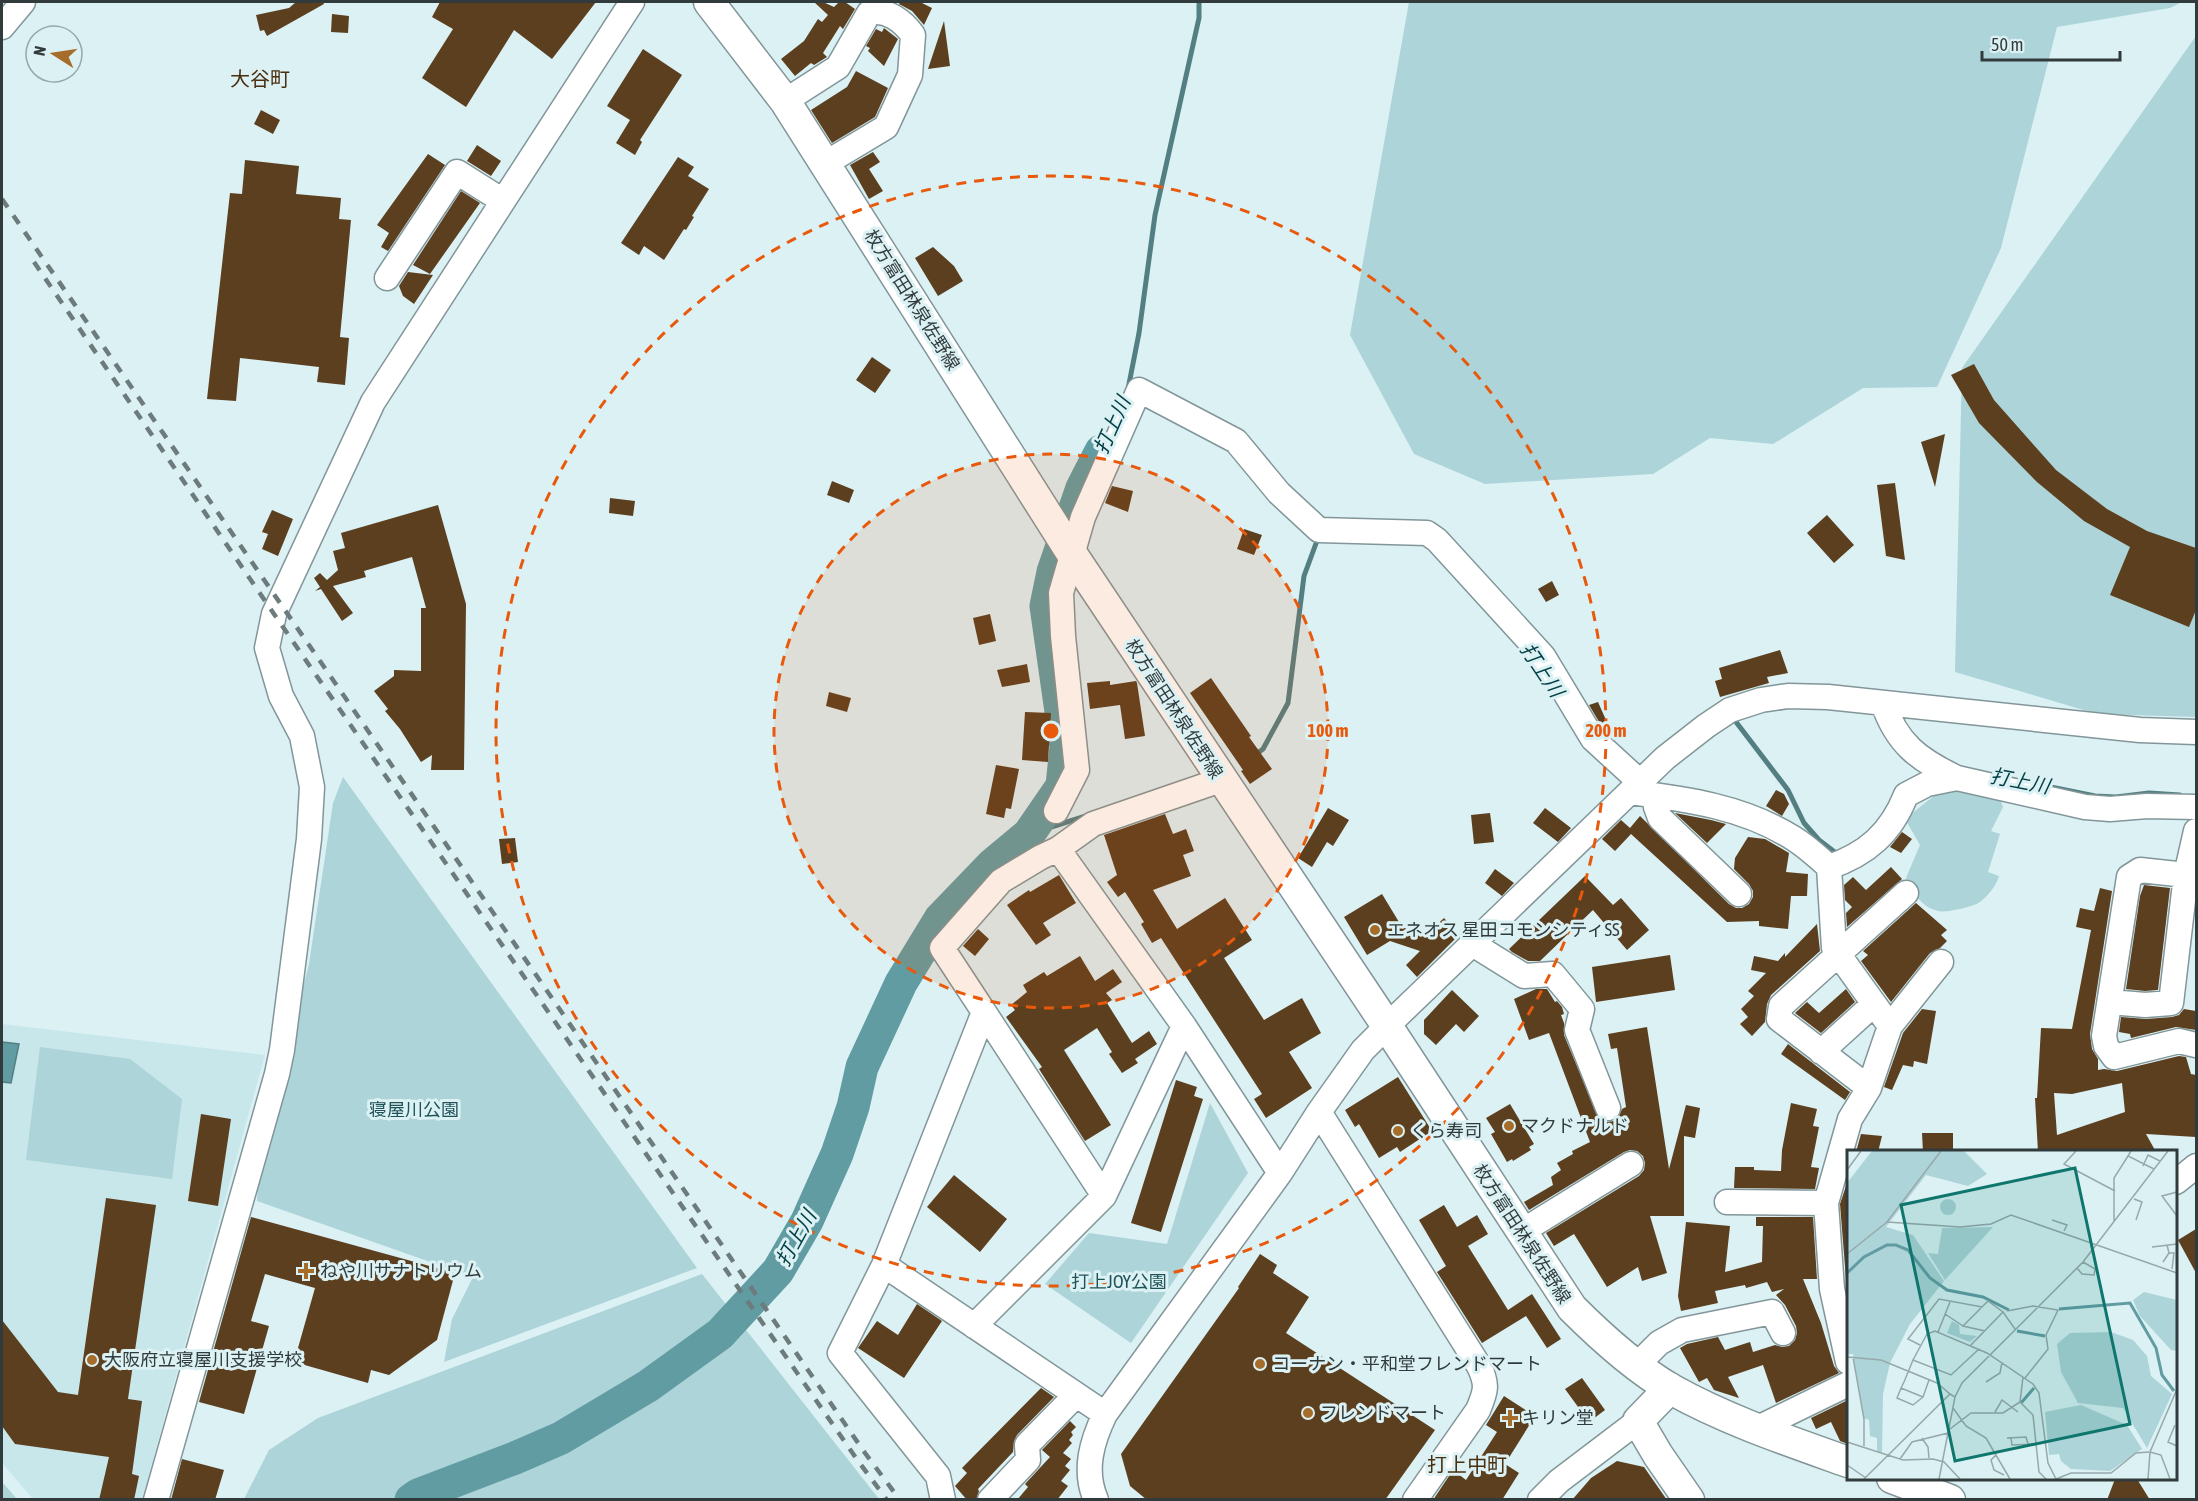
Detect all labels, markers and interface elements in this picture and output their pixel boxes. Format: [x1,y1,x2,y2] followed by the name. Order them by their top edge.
[24,24,84,84] north arrow
[1982,24,2120,62] scale bar
[1991,34,2023,55] text: 50 m
[30,44,49,57] text: N
[230,67,290,90] district label: 大谷町
[861,225,964,374] street label: 枚方富田林泉佐野線
[1089,391,1135,457] water label: 打上川
[1121,635,1227,782] street label: 枚方富田林泉佐野線
[1516,638,1570,703] water label: 打上川
[1308,720,1348,741] text: 100 m
[1586,720,1626,741] text: 200 m
[1041,721,1061,741] centre of rings
[1988,763,2054,798] water label: 打上川
[1387,919,1620,940] place label: エネオス 星田コモンシティSS
[1368,923,1382,937] marker: エネオス 星田コモンシティSS
[369,1099,459,1120] park label: 寝屋川公園
[1521,1115,1629,1136] place label: マクドナルド
[1502,1119,1516,1133] marker: マクドナルド
[1410,1120,1482,1141] place label: くら寿司
[1391,1124,1405,1138] marker: くら寿司
[1847,1150,2177,1480] inset map
[1469,1160,1575,1307] street label: 枚方富田林泉佐野線
[771,1204,821,1270] water label: 打上川
[320,1260,482,1281] place label: ねや川サナトリウム
[297,1262,315,1280] marker: ねや川サナトリウム
[1071,1271,1167,1292] park label: 打上JOY公園
[104,1349,302,1370] place label: 大阪府立寝屋川支援学校
[85,1353,99,1367] marker: 大阪府立寝屋川支援学校
[1272,1353,1542,1374] place label: コーナン・平和堂フレンドマート
[1253,1357,1267,1371] marker: コーナン・平和堂フレンドマート
[1320,1402,1446,1423] place label: フレンドマート
[1301,1406,1315,1420] marker: フレンドマート
[1522,1407,1594,1428] place label: キリン堂
[1503,1411,1517,1425] marker: キリン堂
[1427,1453,1507,1476] district label: 打上中町

